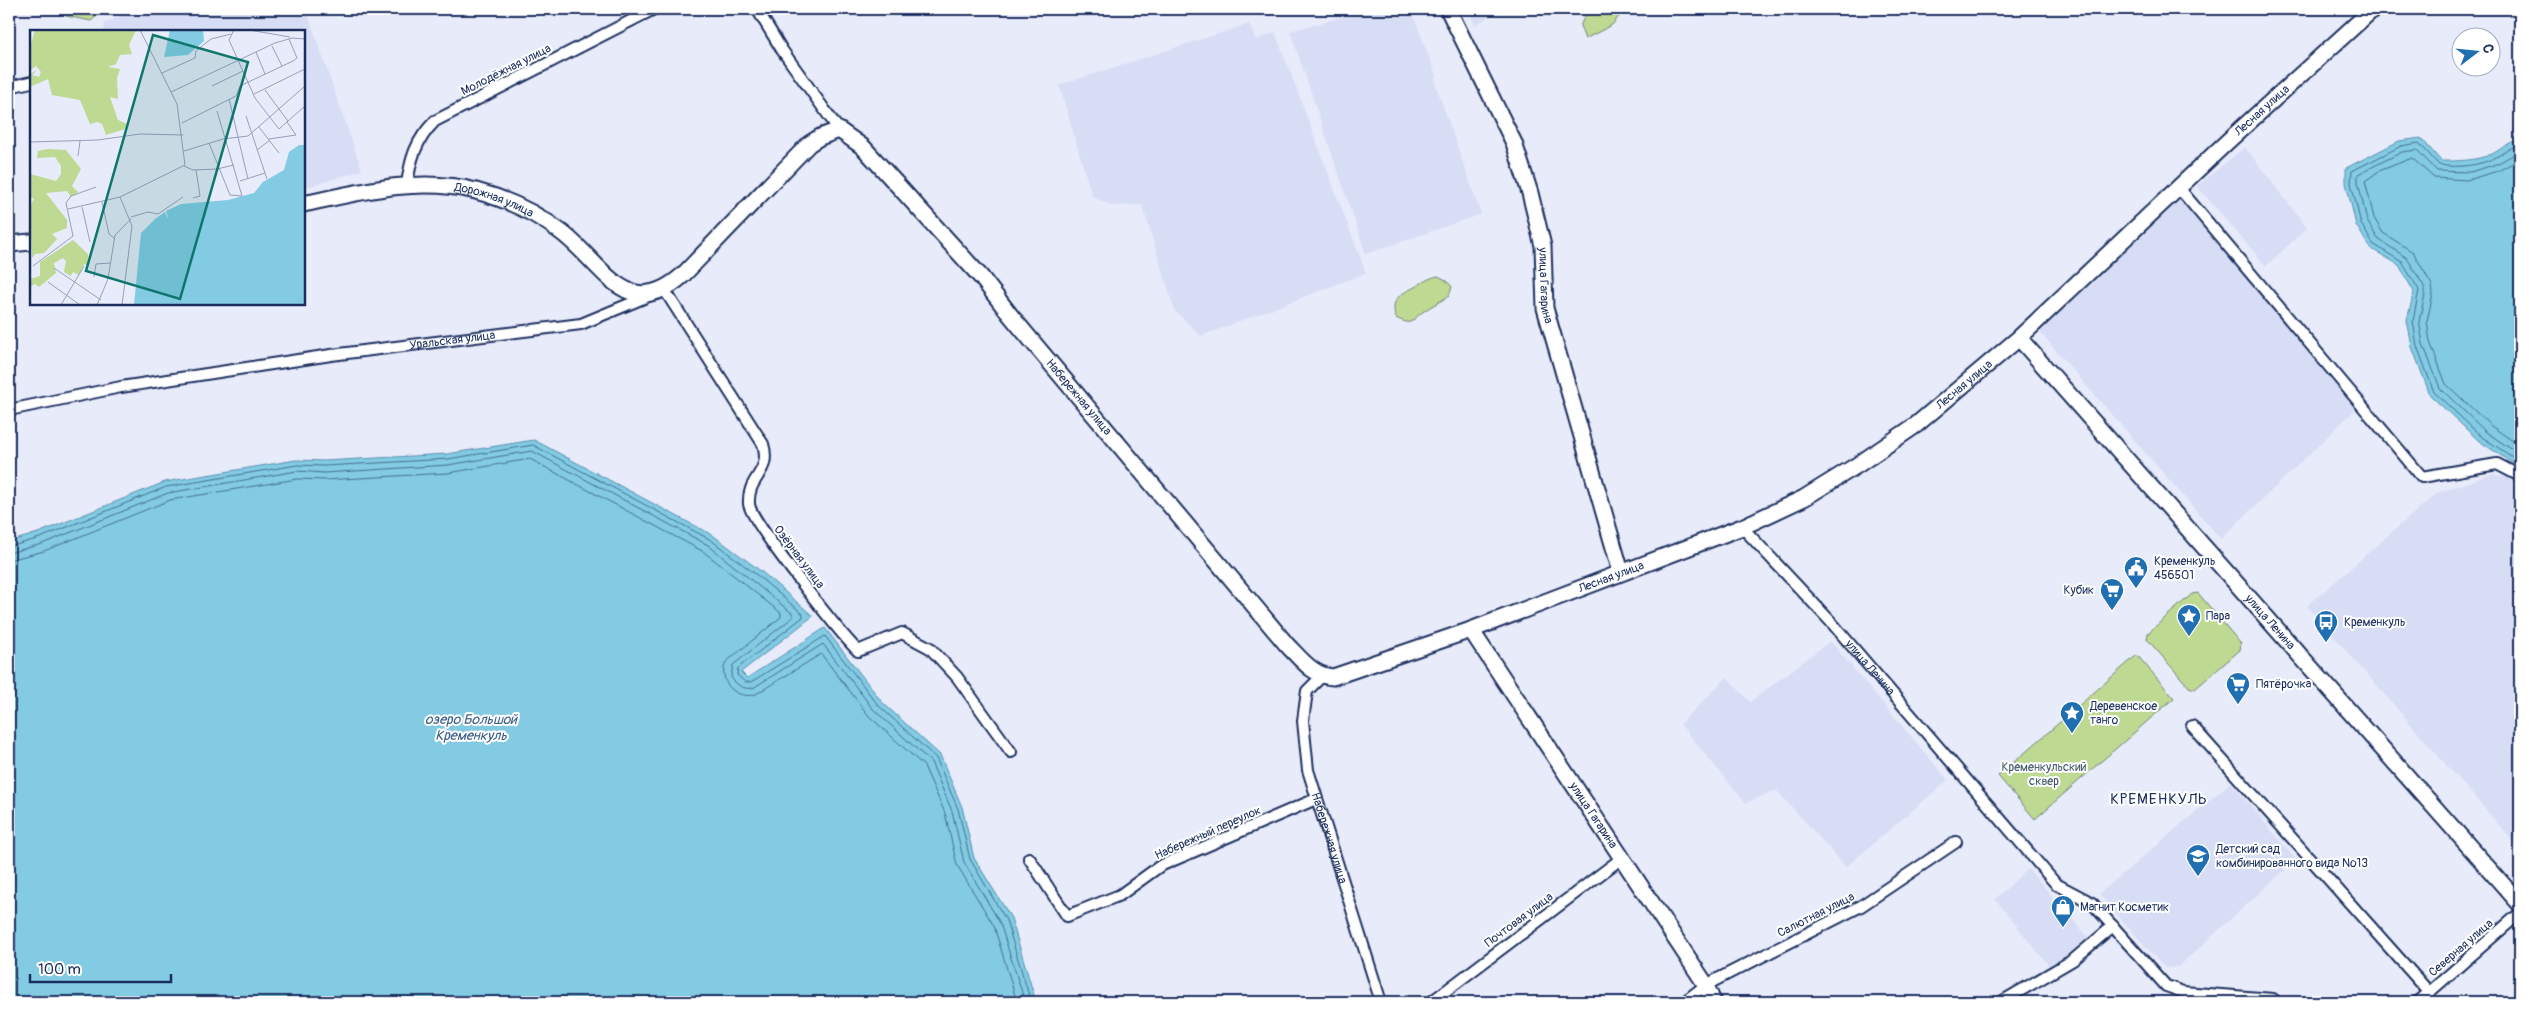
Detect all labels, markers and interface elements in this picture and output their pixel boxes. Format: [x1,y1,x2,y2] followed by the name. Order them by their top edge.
[2452,28,2502,78] north arrow
[30,30,305,305] inset map
[459,41,554,99] street label: Молодёжная улица
[2479,42,2497,55] text: С
[2231,81,2293,140] street label: Лесная улица
[452,179,537,221] street label: Дорожная улица
[1536,246,1557,325] street label: улица Гагарина
[409,327,496,353] street label: Уральская улица
[1043,356,1115,438] street label: Набережная улица
[1932,356,1996,413] street label: Лесная улица
[770,522,828,592] street label: Озёрная улица
[2154,554,2215,583] place label: Кременкуль 456501
[2123,555,2149,589] public building icon: Кременкуль 456501
[1575,557,1646,596] street label: Лесная улица
[2099,577,2125,611] supermarket icon: Кубик
[2064,583,2094,598] place label: Кубик
[2241,590,2299,653] street label: улица Ленина
[2176,603,2202,637] place icon: Пара
[2206,609,2230,624] place label: Пара
[2313,609,2339,643] bus stop icon: Кременкуль
[2344,615,2405,630] place label: Кременкуль
[1841,636,1898,699] street label: улица Ленина
[2225,671,2251,705] supermarket icon: Пятёрочка
[2256,677,2312,692] place label: Пятёрочка
[2089,699,2157,728] place label: Деревенское танго
[2059,700,2085,734] place icon: Деревенское танго
[425,711,518,744] water label: озеро Большой Кременкуль
[2002,760,2087,789] park label: Кременкульский сквер
[1566,778,1621,851] street label: улица Гагарина
[2110,790,2208,809] district label: КРЕМЕНКУЛЬ
[1308,791,1351,886] street label: Набережная улица
[1153,803,1263,863] street label: Набережный переулок
[2215,842,2368,871] place label: Детский сад комбинированного вида №13
[2185,843,2211,877] school or university icon: Детский сад комбинированного вида №13
[1482,889,1556,951] street label: Почтовая улица
[1775,889,1857,941] street label: Салютная улица
[2050,894,2076,928] shop icon: Магнит Косметик
[2080,900,2169,915] place label: Магнит Косметик
[2426,916,2497,980] street label: Северная улица
[30,951,171,983] scale bar
[38,960,81,979] text: 100 m

